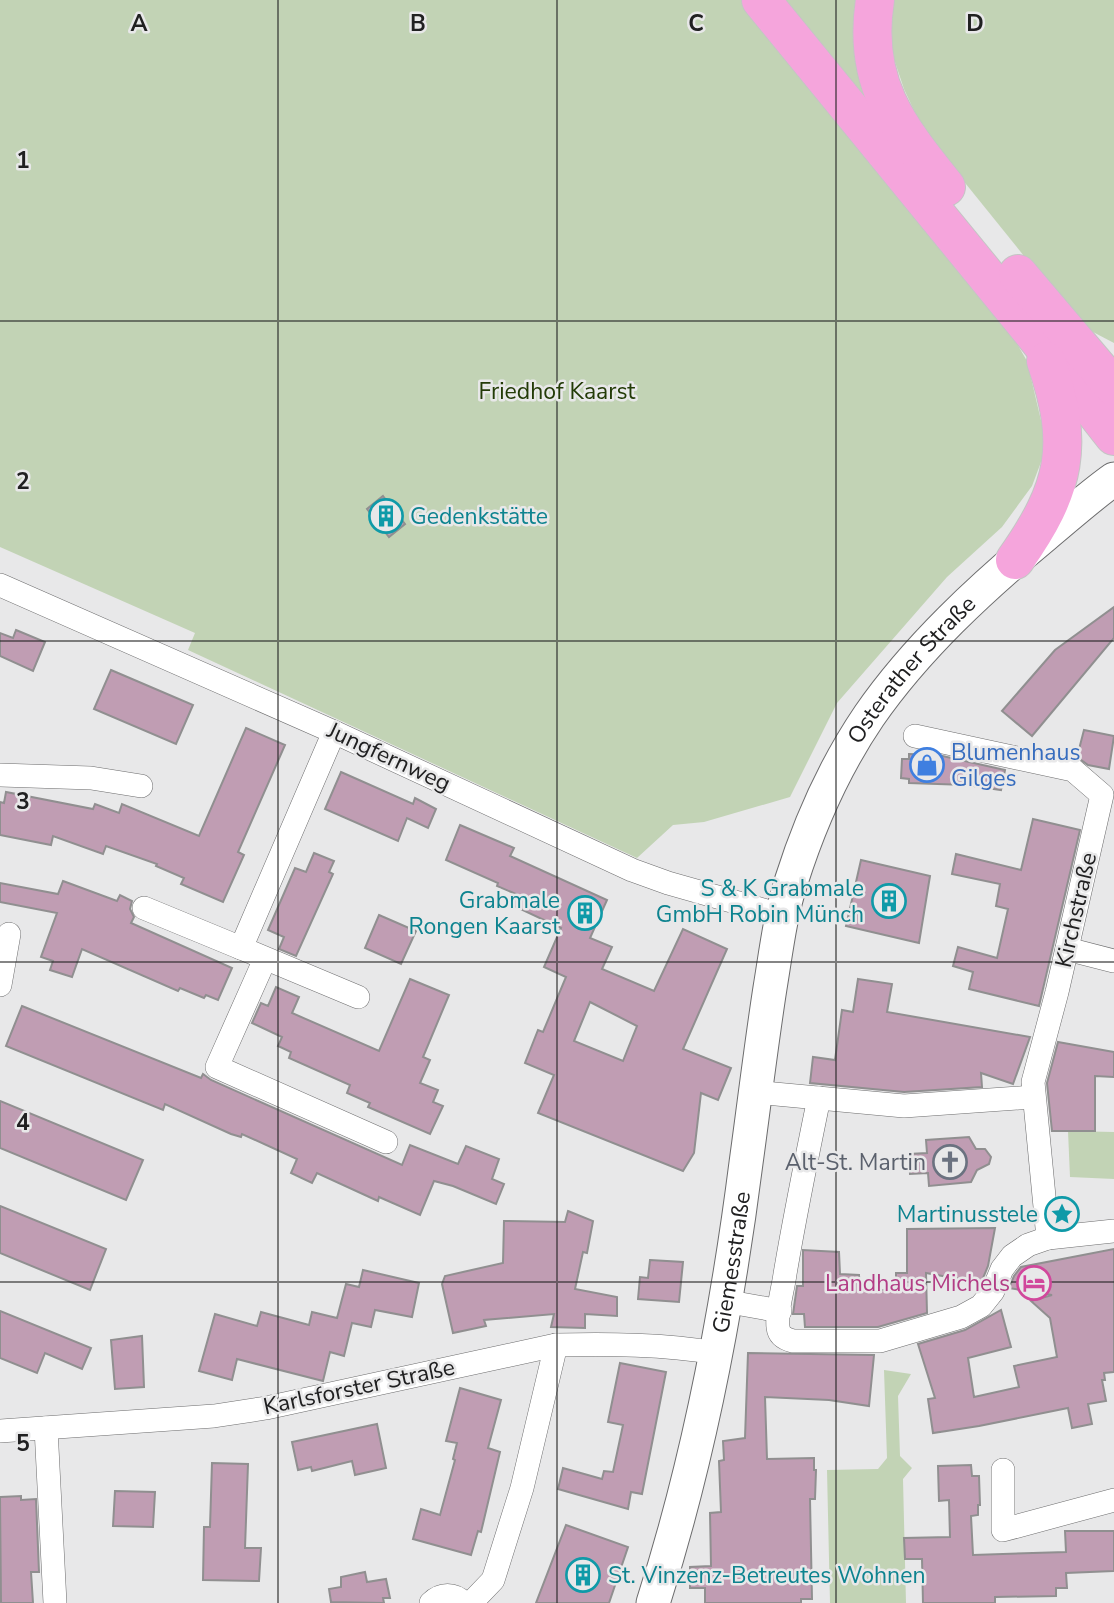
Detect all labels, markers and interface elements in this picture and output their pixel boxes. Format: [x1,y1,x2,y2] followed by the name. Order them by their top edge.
[130,8,148,39] text: A
[410,8,426,39] text: B
[688,8,704,39] text: C
[966,8,984,39] text: D
[16,145,30,176] text: 1
[479,376,636,407] park label: Friedhof Kaarst
[16,466,30,497] text: 2
[367,497,405,535] building icon: Gedenkstätte
[410,501,548,532] place label: Gedenkstätte
[840,588,982,749] street label: Osterather Straße
[321,715,456,799] street label: Jungfernweg
[951,737,1080,794] place label: Blumenhaus Gilges
[908,746,946,784] shop icon: Blumenhaus Gilges
[16,786,30,817] text: 3
[1048,849,1104,971] street label: Kirchstraße
[656,873,864,930] place label: S & K Grabmale GmbH Robin Münch
[870,882,908,920] building icon: S & K Grabmale GmbH Robin Münch
[408,885,561,942] place label: Grabmale Rongen Kaarst
[566,894,604,932] building icon: Grabmale Rongen Kaarst
[16,1107,30,1138] text: 4
[931,1143,969,1181] church icon: Alt-St. Martin
[785,1147,926,1178] place label: Alt-St. Martin
[705,1189,758,1336] street label: Giemesstraße
[1043,1195,1081,1233] place icon: Martinusstele
[897,1199,1038,1230] place label: Martinusstele
[1015,1264,1053,1302] hotel icon: Landhaus Michels
[825,1268,1010,1299] place label: Landhaus Michels
[260,1352,458,1422] street label: Karlsforster Straße
[16,1428,30,1459] text: 5
[564,1556,602,1594] building icon: St. Vinzenz-Betreutes Wohnen
[608,1560,925,1591] place label: St. Vinzenz-Betreutes Wohnen

